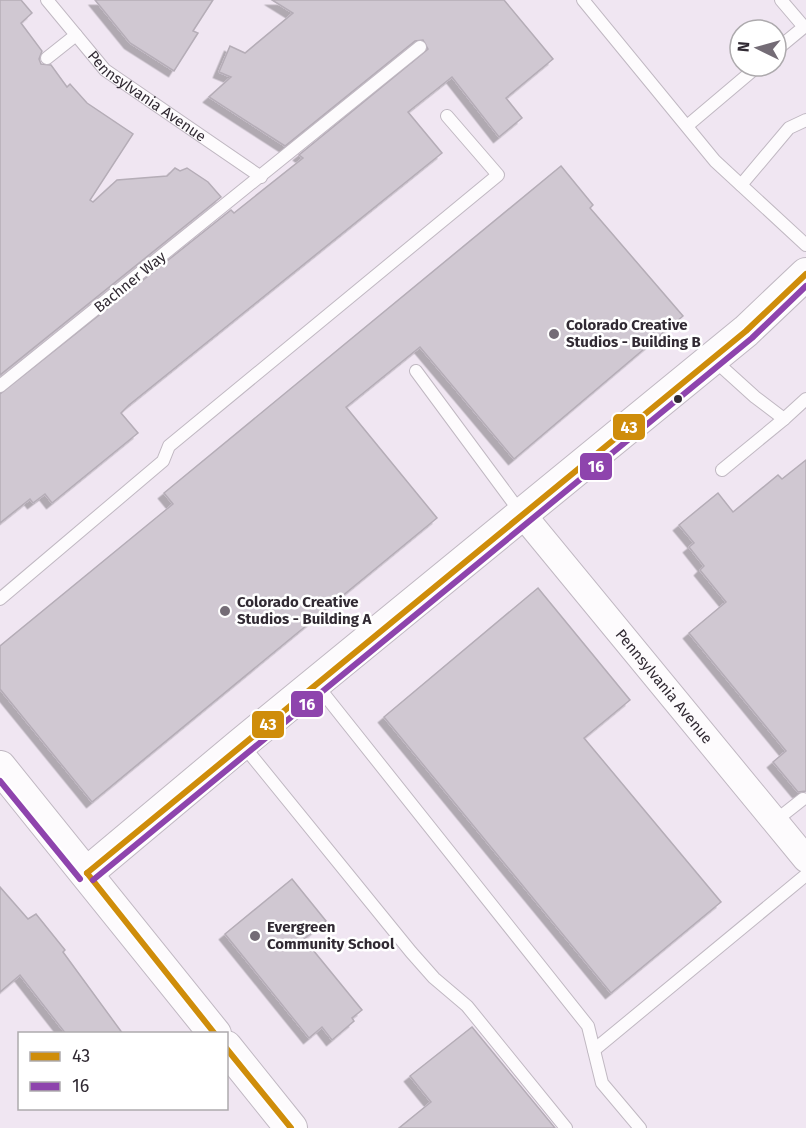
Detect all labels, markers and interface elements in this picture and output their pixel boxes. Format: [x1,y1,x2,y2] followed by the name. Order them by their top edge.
[728,18,788,78] north arrow
[734,41,753,53] text: N
[84,47,209,146] street label: Pennsylvania Avenue
[90,247,170,316] street label: Bachner Way
[566,316,701,351] place label: Colorado Creative Studios - Building B
[547,327,561,341] marker: Colorado Creative Studios - Building B
[672,393,684,405] unlabelled marker
[612,413,646,441] line badge: 43
[620,418,638,437] text: 43
[579,452,613,481] line badge: 16
[588,457,604,476] text: 16
[237,593,373,628] place label: Colorado Creative Studios - Building A
[218,604,232,618] marker: Colorado Creative Studios - Building A
[612,626,716,747] street label: Pennsylvania Avenue
[290,690,324,718] line badge: 16
[299,695,315,714] text: 16
[251,710,285,739] line badge: 43
[259,715,277,734] text: 43
[267,918,395,953] place label: Evergreen Community School
[248,929,262,943] marker: Evergreen Community School
[18,1032,228,1110] legend
[72,1045,90,1067] text: 43
[72,1075,89,1097] text: 16

